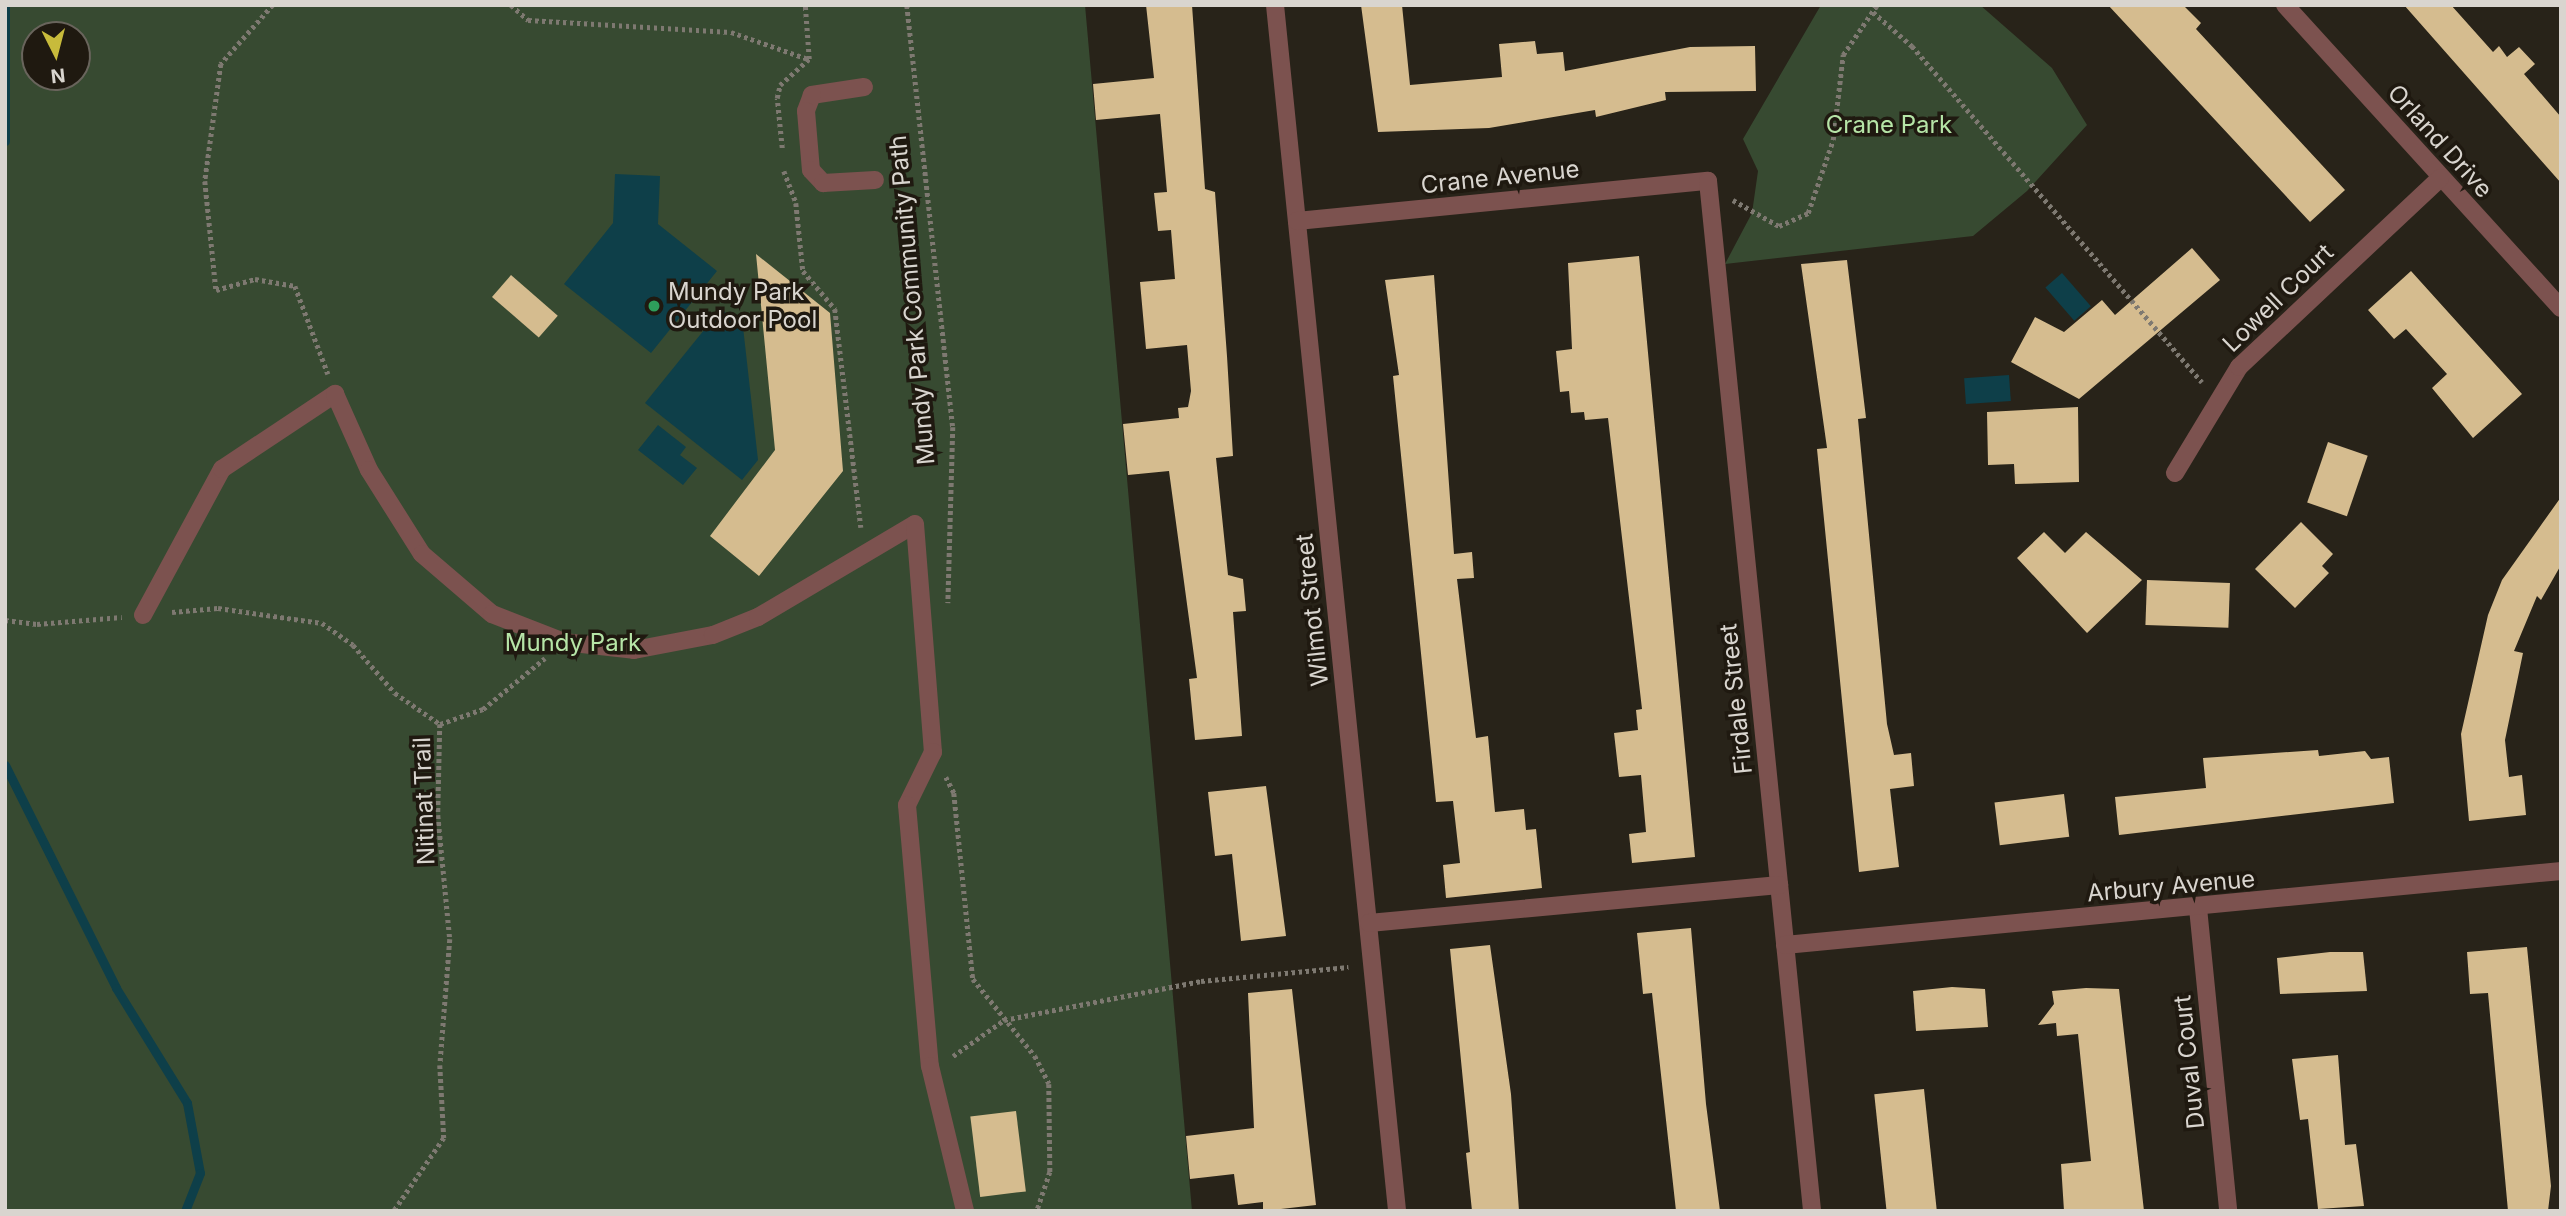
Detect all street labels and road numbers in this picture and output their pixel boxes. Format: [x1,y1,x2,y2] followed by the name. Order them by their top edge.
[2382,79,2498,203] street label: Orland Drive
[883,134,941,466] street label: Mundy Park Community Path
[1419,154,1581,200] street label: Crane Avenue
[2217,238,2339,358] street label: Lowell Court
[1290,532,1334,688] street label: Wilmot Street
[1714,622,1758,776] street label: Firdale Street
[407,736,441,866] street label: Nitinat Trail
[2086,864,2256,908] street label: Arbury Avenue
[2168,994,2210,1130] street label: Duval Court

